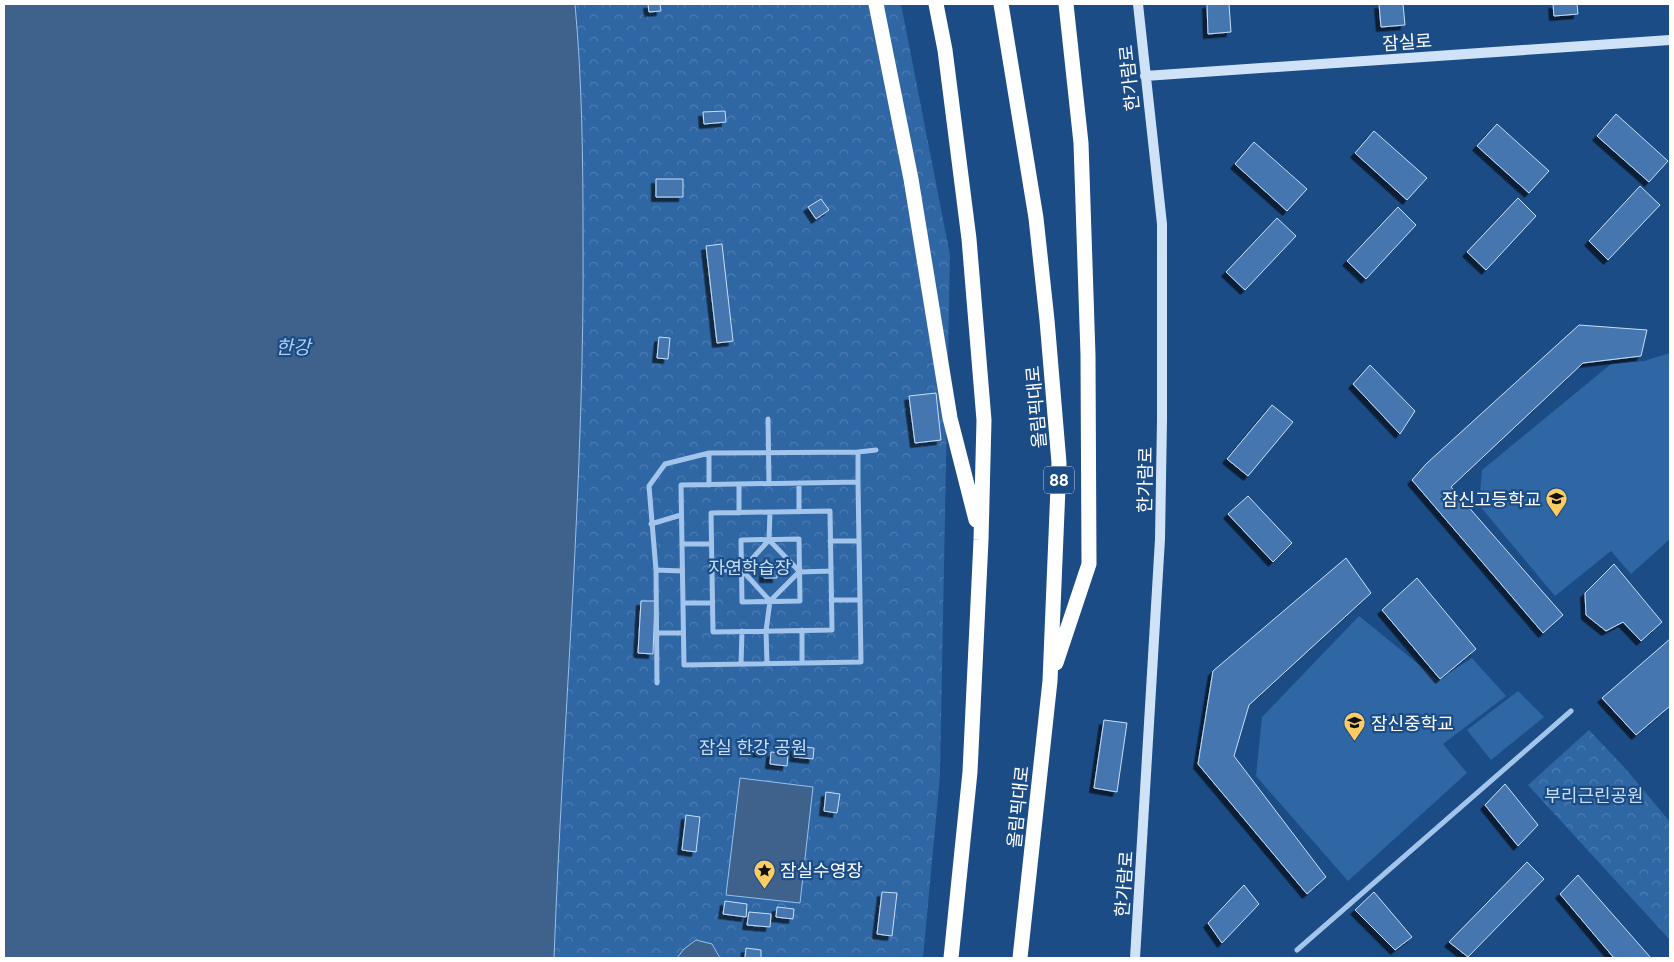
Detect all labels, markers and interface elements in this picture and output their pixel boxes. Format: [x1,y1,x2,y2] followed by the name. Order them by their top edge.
[1381,30,1433,54] street label: 잠실로
[1115,44,1143,112] street label: 한가람로
[276,336,313,358] water label: 한강
[1022,365,1050,449] street label: 올림픽대로
[1134,447,1156,513] street label: 한가람로
[1044,466,1074,494] road number: 88
[1545,487,1569,518] school or university icon: 잠신고등학교
[1442,489,1541,510] place label: 잠신고등학교
[709,557,791,578] park label: 자연학습장
[1343,711,1367,742] school or university icon: 잠신중학교
[1371,713,1454,734] place label: 잠신중학교
[699,737,807,758] park label: 잠실 한강 공원
[1003,765,1033,849] street label: 올림픽대로
[1544,785,1644,806] park label: 부리근린공원
[1111,850,1137,918] street label: 한가람로
[752,858,776,889] place icon: 잠실수영장
[780,860,863,881] place label: 잠실수영장

